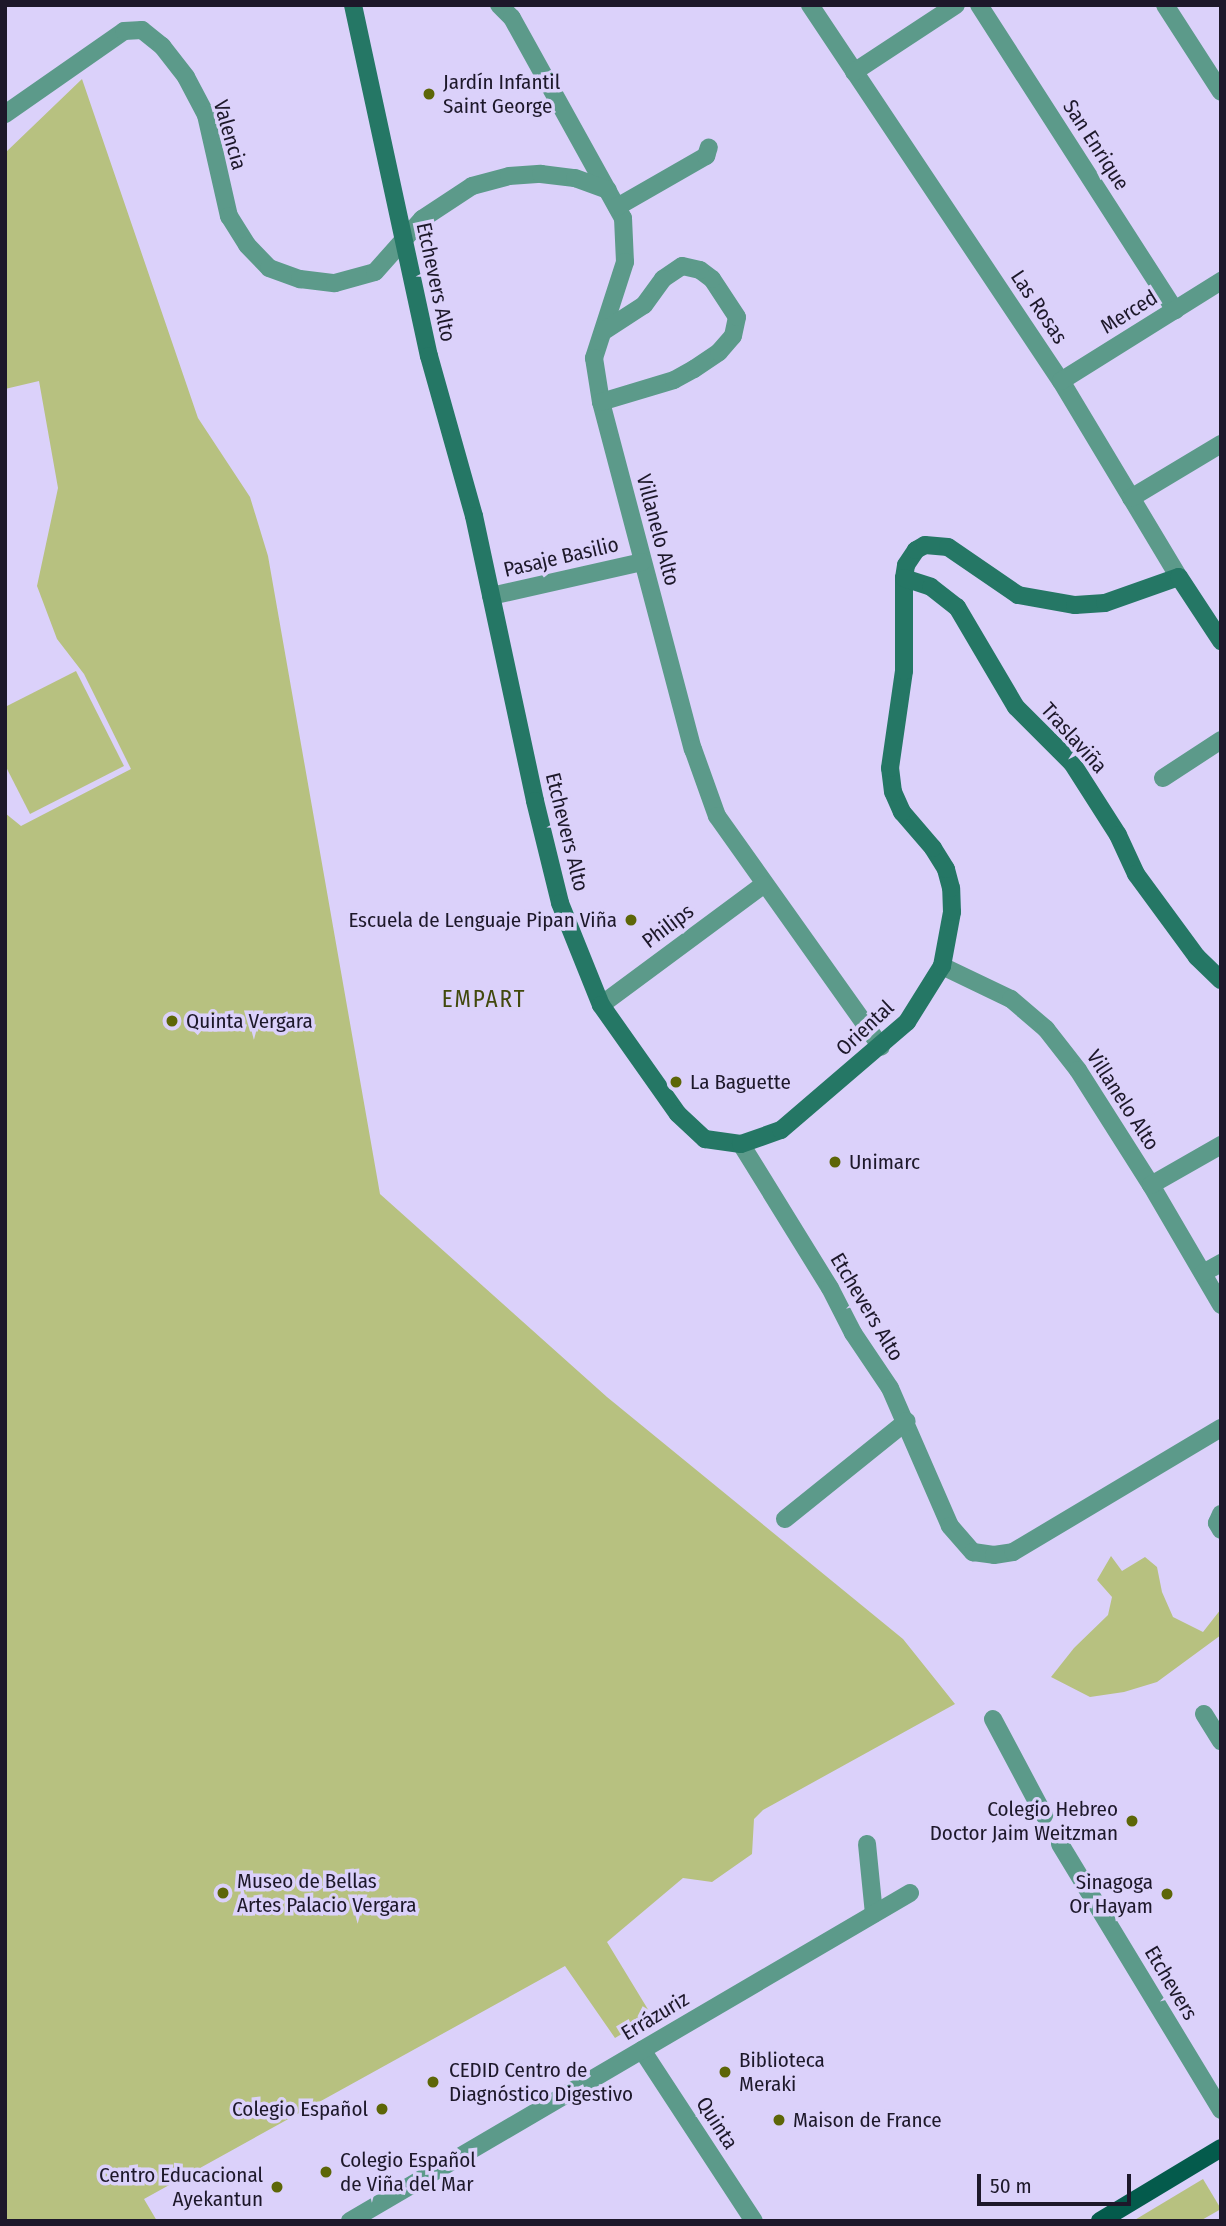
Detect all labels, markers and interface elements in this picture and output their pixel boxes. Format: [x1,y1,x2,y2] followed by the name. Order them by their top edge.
[443,69,560,119] place label: Jardín Infantil Saint George
[421,86,437,102] marker: Jardín Infantil Saint George
[1057,95,1135,195] street label: San Enrique
[208,97,252,173] street label: Valencia
[411,220,461,344] street label: Etchevers Alto
[1005,265,1073,349] street label: Las Rosas
[1096,285,1162,339] street label: Merced
[631,472,685,588] street label: Villanelo Alto
[501,532,621,582] street label: Pasaje Basilio
[1036,698,1112,778] street label: Traslaviña
[540,770,594,894] street label: Etchevers Alto
[637,899,699,953] street label: Philips
[348,907,617,933] place label: Escuela de Lenguaje Pipan Viña
[623,912,639,928] marker: Escuela de Lenguaje Pipan Viña
[442,985,526,1013] district label: EMPART
[831,995,899,1061] street label: Oriental
[186,1008,313,1034] place label: Quinta Vergara
[164,1013,180,1029] marker: Quinta Vergara
[1081,1045,1165,1155] street label: Villanelo Alto
[690,1069,791,1095] place label: La Baguette
[668,1074,684,1090] marker: La Baguette
[849,1149,920,1175] place label: Unimarc
[827,1154,843,1170] marker: Unimarc
[825,1249,909,1365] street label: Etchevers Alto
[930,1796,1118,1846] place label: Colegio Hebreo Doctor Jaim Weitzman
[1124,1813,1140,1829] marker: Colegio Hebreo Doctor Jaim Weitzman
[237,1868,416,1918] place label: Museo de Bellas Artes Palacio Vergara
[1069,1869,1153,1919] place label: Sinagoga Or Hayam
[215,1885,231,1901] marker: Museo de Bellas Artes Palacio Vergara
[1159,1886,1175,1902] marker: Sinagoga Or Hayam
[1139,1941,1203,2025] street label: Etchevers
[617,1986,693,2046] street label: Errázuriz
[739,2047,825,2097] place label: Biblioteca Meraki
[449,2057,633,2107] place label: CEDID Centro de Diagnóstico Digestivo
[717,2064,733,2080] marker: Biblioteca Meraki
[423,2072,443,2092] marker: CEDID Centro de Diagnóstico Digestivo
[691,2092,743,2154] street label: Quinta
[232,2096,368,2122] place label: Colegio Español
[374,2101,390,2117] marker: Colegio Español
[793,2107,942,2133] place label: Maison de France
[771,2112,787,2128] marker: Maison de France
[340,2147,476,2197] place label: Colegio Español de Viña del Mar
[981,2160,1135,2204] scale bar
[99,2162,263,2212] place label: Centro Educacional Ayekantun
[318,2164,334,2180] marker: Colegio Español de Viña del Mar
[990,2173,1032,2199] text: 50 m
[269,2179,285,2195] marker: Centro Educacional Ayekantun

